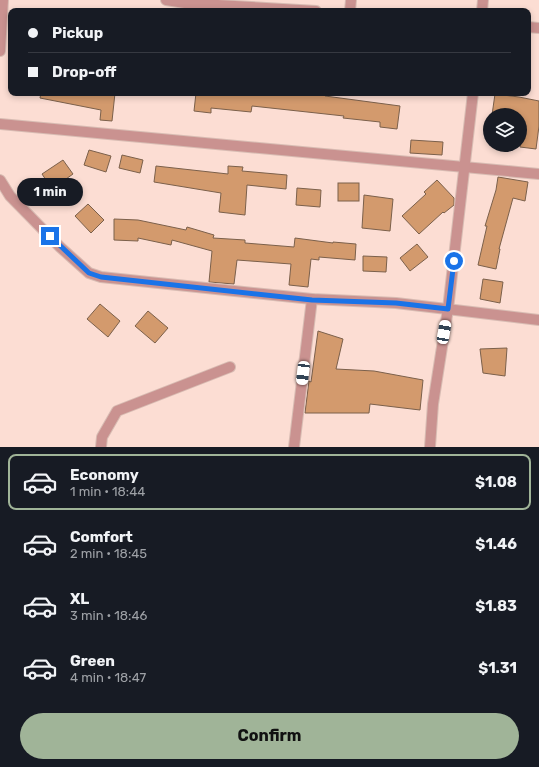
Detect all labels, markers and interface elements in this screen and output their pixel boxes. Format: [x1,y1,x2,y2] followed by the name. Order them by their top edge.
[52,24,103,42] text: Pickup
[52,63,116,81] text: Drop-off
[483,108,527,152] map controls
[483,108,527,152] button: layers
[17,178,83,206] callout: 1 min
[33,184,67,199] text: 1 min
[41,227,59,245] route end
[445,252,463,270] route start
[436,319,452,345] car
[296,360,310,386] car
[22,464,58,500] icon: car
[70,466,139,484] text: Economy
[475,473,517,491] text: $1.08
[70,484,145,499] text: 1 min · 18:44
[22,526,58,562] icon: car
[70,528,133,546] text: Comfort
[475,535,517,553] text: $1.46
[70,546,147,561] text: 2 min · 18:45
[22,588,58,624] icon: car
[70,590,89,608] text: XL
[475,597,517,615] text: $1.83
[70,608,147,623] text: 3 min · 18:46
[22,650,58,686] icon: car
[70,652,115,670] text: Green
[478,659,517,677] text: $1.31
[70,670,146,685] text: 4 min · 18:47
[20,713,519,759] button: Confirm

